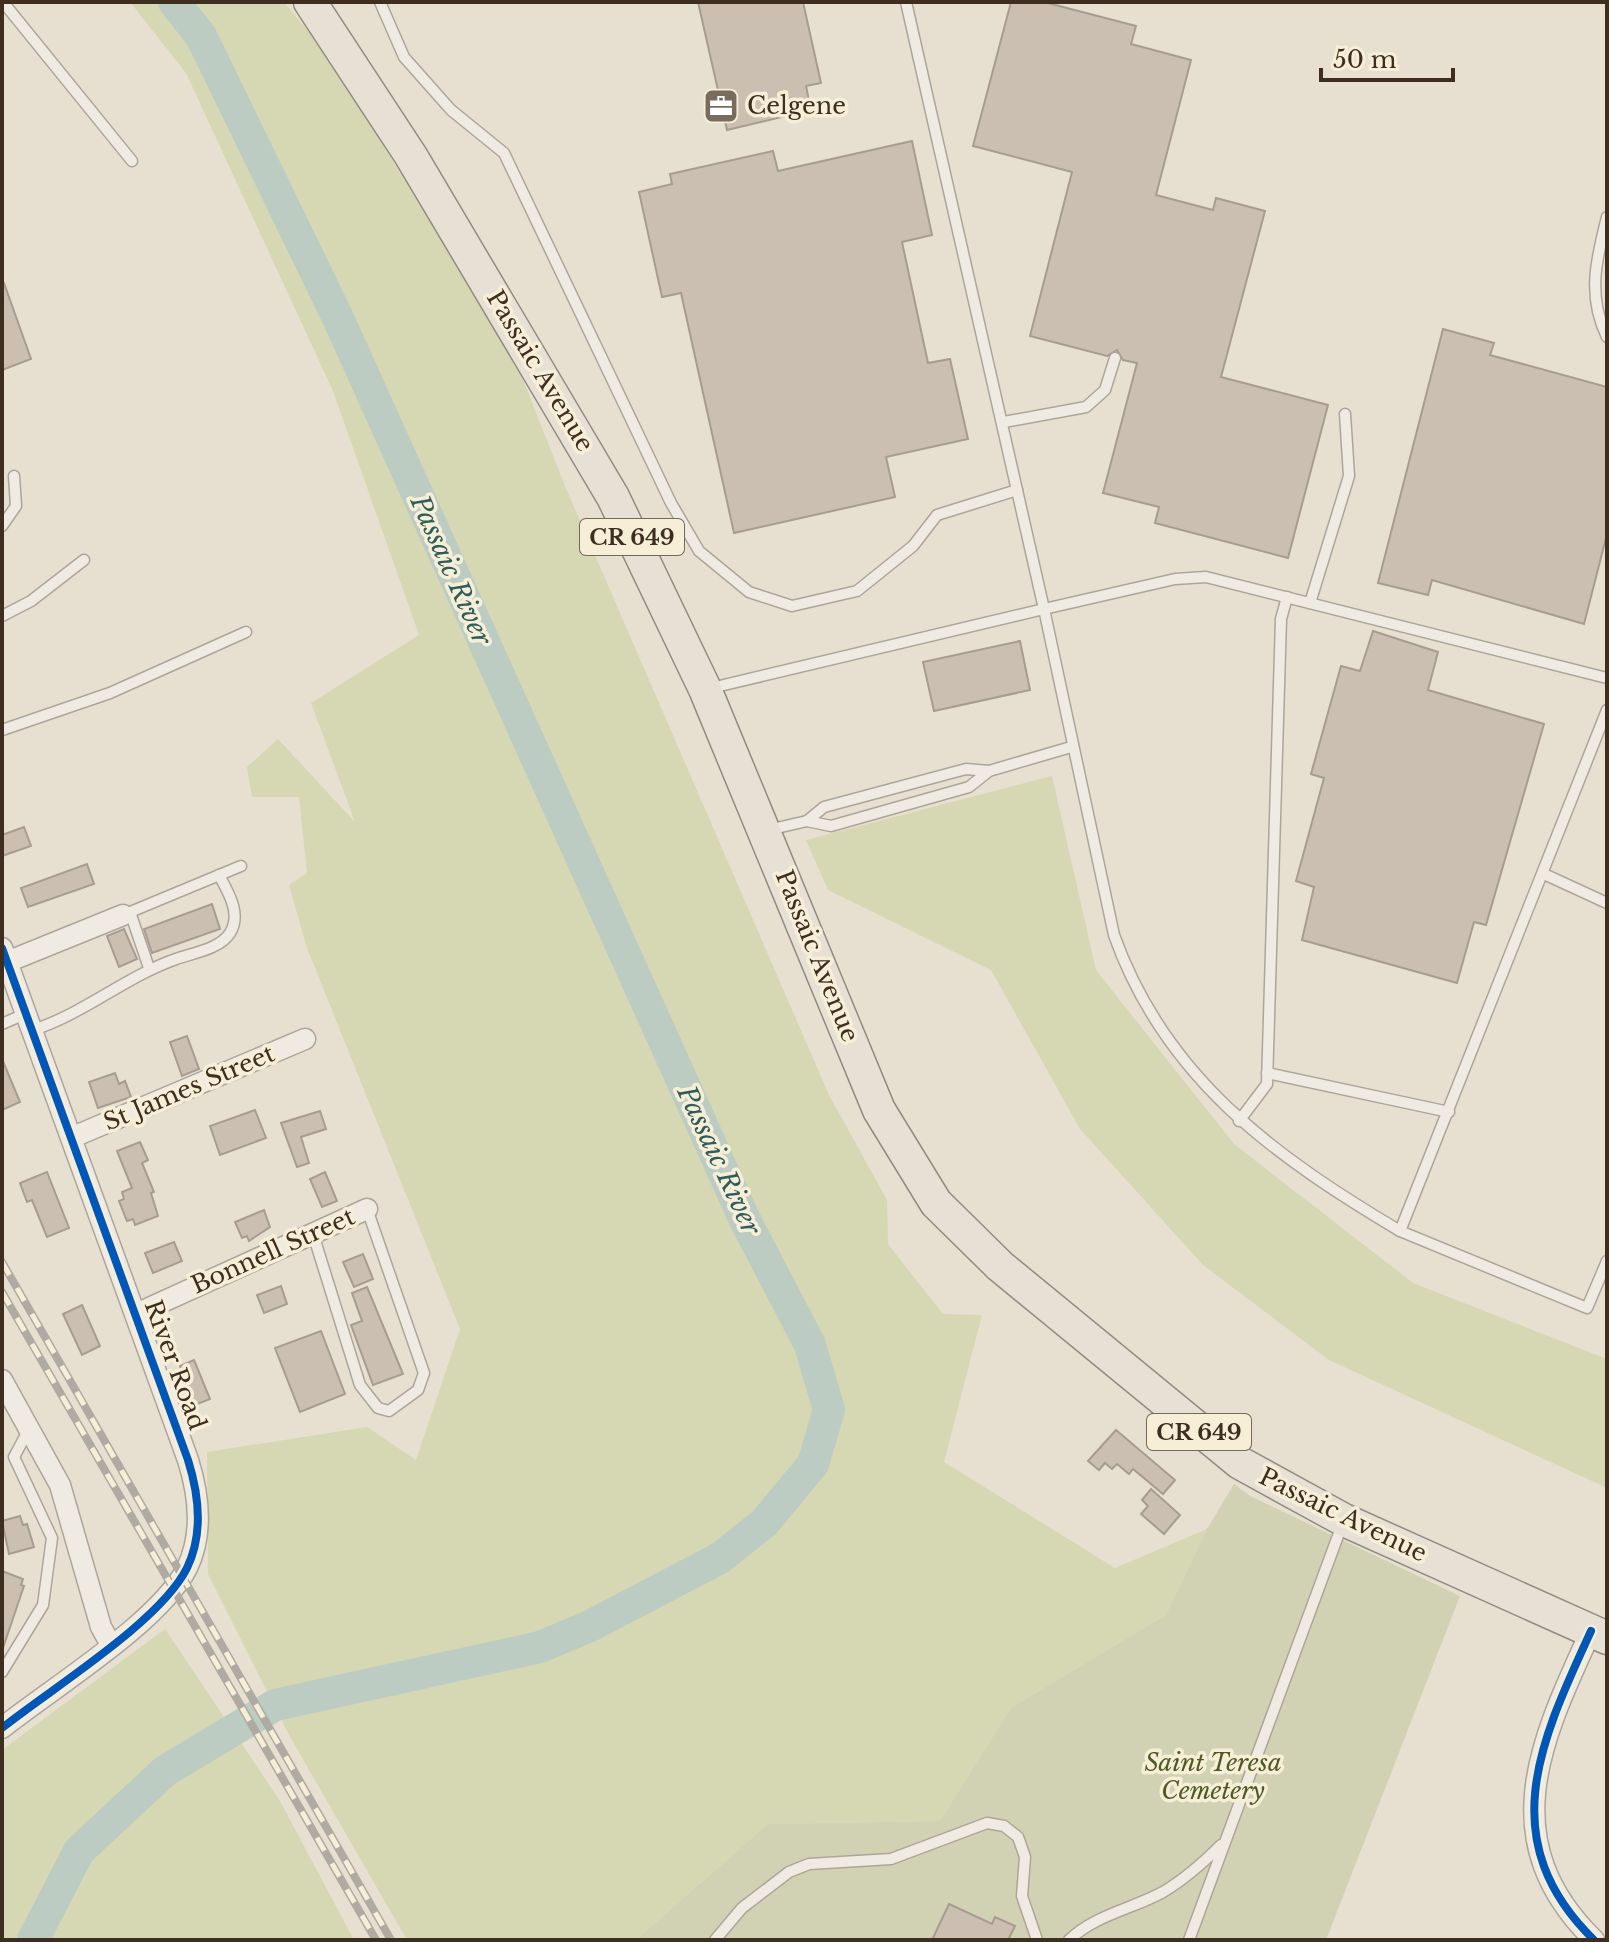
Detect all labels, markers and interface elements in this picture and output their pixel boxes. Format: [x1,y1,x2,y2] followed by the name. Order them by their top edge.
[1321,32,1453,82] scale bar
[1333,45,1397,74] text: 50 m
[702,87,740,125] office icon: Celgene
[747,91,846,120] place label: Celgene
[481,285,600,457] street label: Passaic Avenue
[403,489,499,651] water label: Passaic River
[580,519,684,555] road number: CR 649
[770,866,865,1046] street label: Passaic Avenue
[99,1038,279,1137] street label: St James Street
[670,1079,768,1241] water label: Passaic River
[187,1202,359,1300] street label: Bonnell Street
[139,1296,212,1434] street label: River Road
[1147,1414,1251,1450] road number: CR 649
[1255,1461,1432,1568] street label: Passaic Avenue
[1144,1748,1282,1805] park label: Saint Teresa Cemetery

